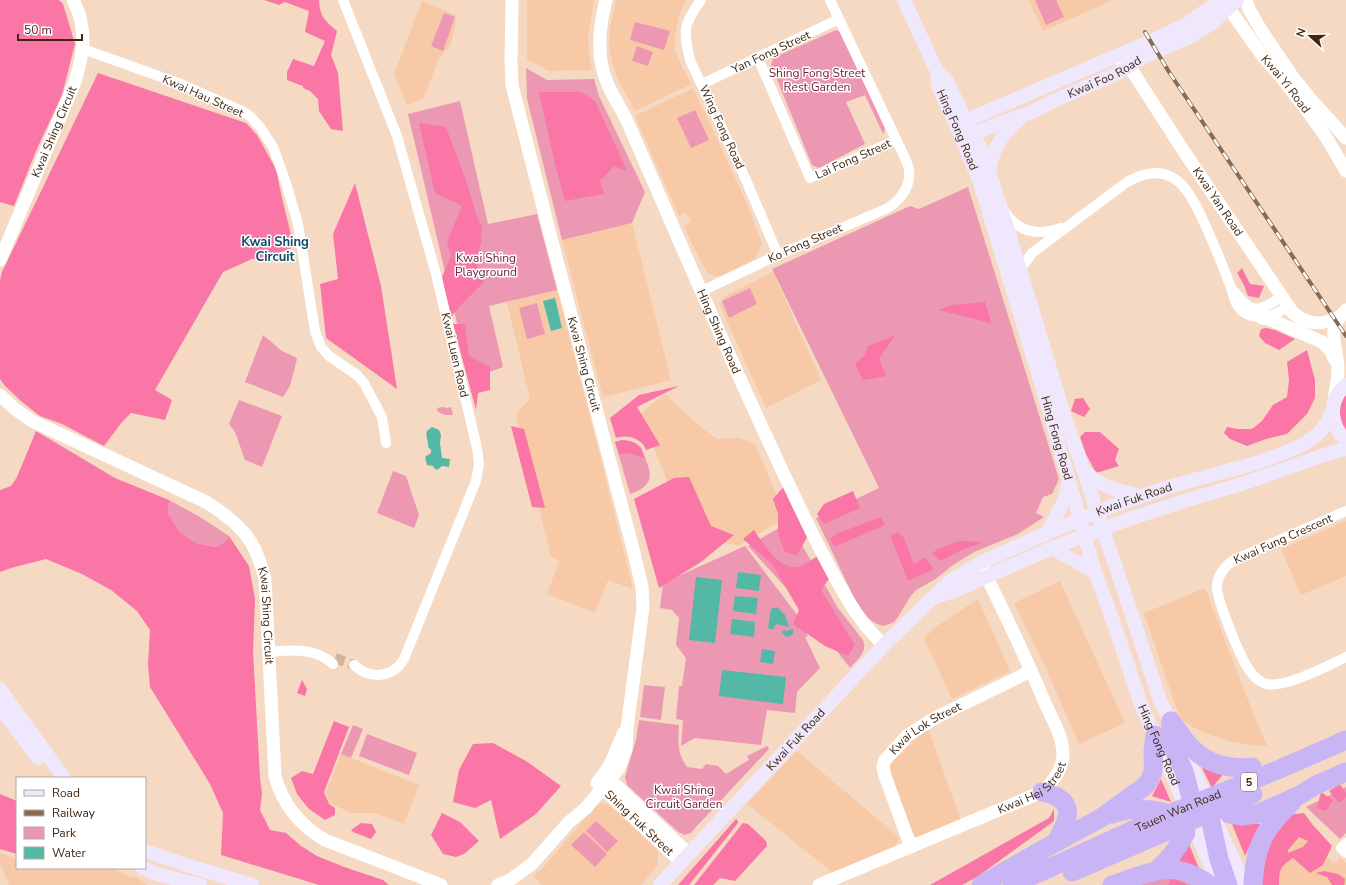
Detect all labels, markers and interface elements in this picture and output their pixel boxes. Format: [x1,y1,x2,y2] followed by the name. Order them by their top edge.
[18,16,82,42] scale bar
[1290,16,1330,56] north arrow
[24,22,52,38] text: 50 m
[728,26,814,78] street label: Yan Fong Street
[1293,26,1310,39] text: N
[1065,52,1144,102] street label: Kwai Foo Road
[1257,52,1314,116] street label: Kwai Yi Road
[769,65,866,95] park label: Shing Fong Street Rest Garden
[160,71,247,121] street label: Kwai Hau Street
[696,82,748,172] street label: Wing Fong Road
[28,83,81,180] street label: Kwai Shing Circuit
[933,87,982,173] street label: Hing Fong Road
[813,135,894,183] street label: Lai Fong Street
[1189,164,1247,239] street label: Kwai Yan Road
[765,219,845,267] street label: Ko Fong Street
[241,233,309,266] district label: Kwai Shing Circuit
[455,250,517,280] park label: Kwai Shing Playground
[693,287,745,376] street label: Hing Shing Road
[437,311,473,399] street label: Kwai Luen Road
[564,315,605,414] street label: Kwai Shing Circuit
[1037,394,1076,482] street label: Hing Fong Road
[1093,479,1174,520] street label: Kwai Fuk Road
[1231,510,1336,568] street label: Kwai Fung Crescent
[254,565,277,666] street label: Kwai Shing Circuit
[886,698,965,758] street label: Kwai Lok Street
[1134,702,1184,788] street label: Hing Fong Road
[763,705,829,774] street label: Kwai Fuk Road
[995,759,1070,818] street label: Kwai Hei Street
[1241,773,1257,791] road number: 5
[16,777,146,869] legend
[646,782,722,812] park label: Kwai Shing Circuit Garden
[52,785,80,801] text: Road
[601,786,678,860] street label: Shing Fuk Street
[1133,786,1224,836] street label: Tsuen Wan Road
[52,805,96,821] text: Railway
[52,825,77,841] text: Park
[52,845,86,861] text: Water

